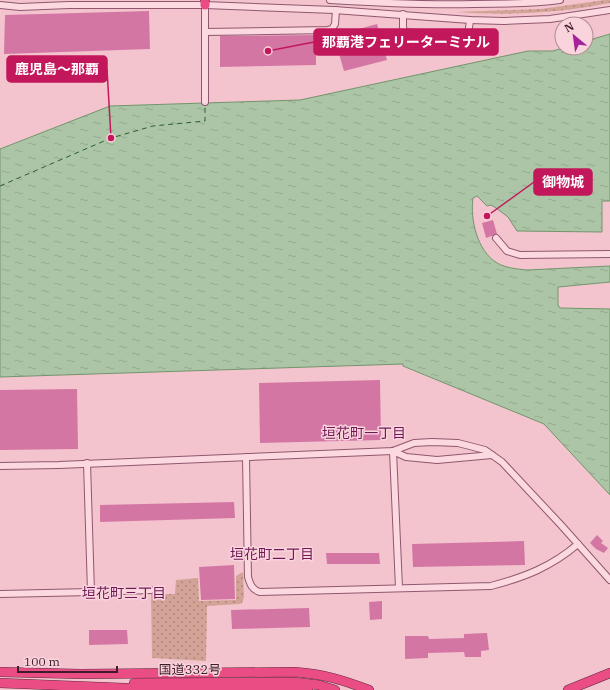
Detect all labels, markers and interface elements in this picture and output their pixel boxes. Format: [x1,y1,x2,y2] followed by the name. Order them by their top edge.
[554,16,594,56] north arrow
[562,19,577,35] text: N
[314,29,498,55] callout: 那覇港フェリーターミナル
[322,33,490,51] text: 那覇港フェリーターミナル
[7,56,107,82] callout: 鹿児島～那覇
[15,60,99,78] text: 鹿児島～那覇
[534,169,592,195] callout: 御物城
[542,173,584,191] text: 御物城
[322,424,406,442] district label: 垣花町一丁目
[230,545,314,563] district label: 垣花町二丁目
[82,584,166,602] district label: 垣花町三丁目
[18,648,117,674] scale bar
[24,654,60,669] text: 100 m
[159,661,221,678] street label: 国道332号

